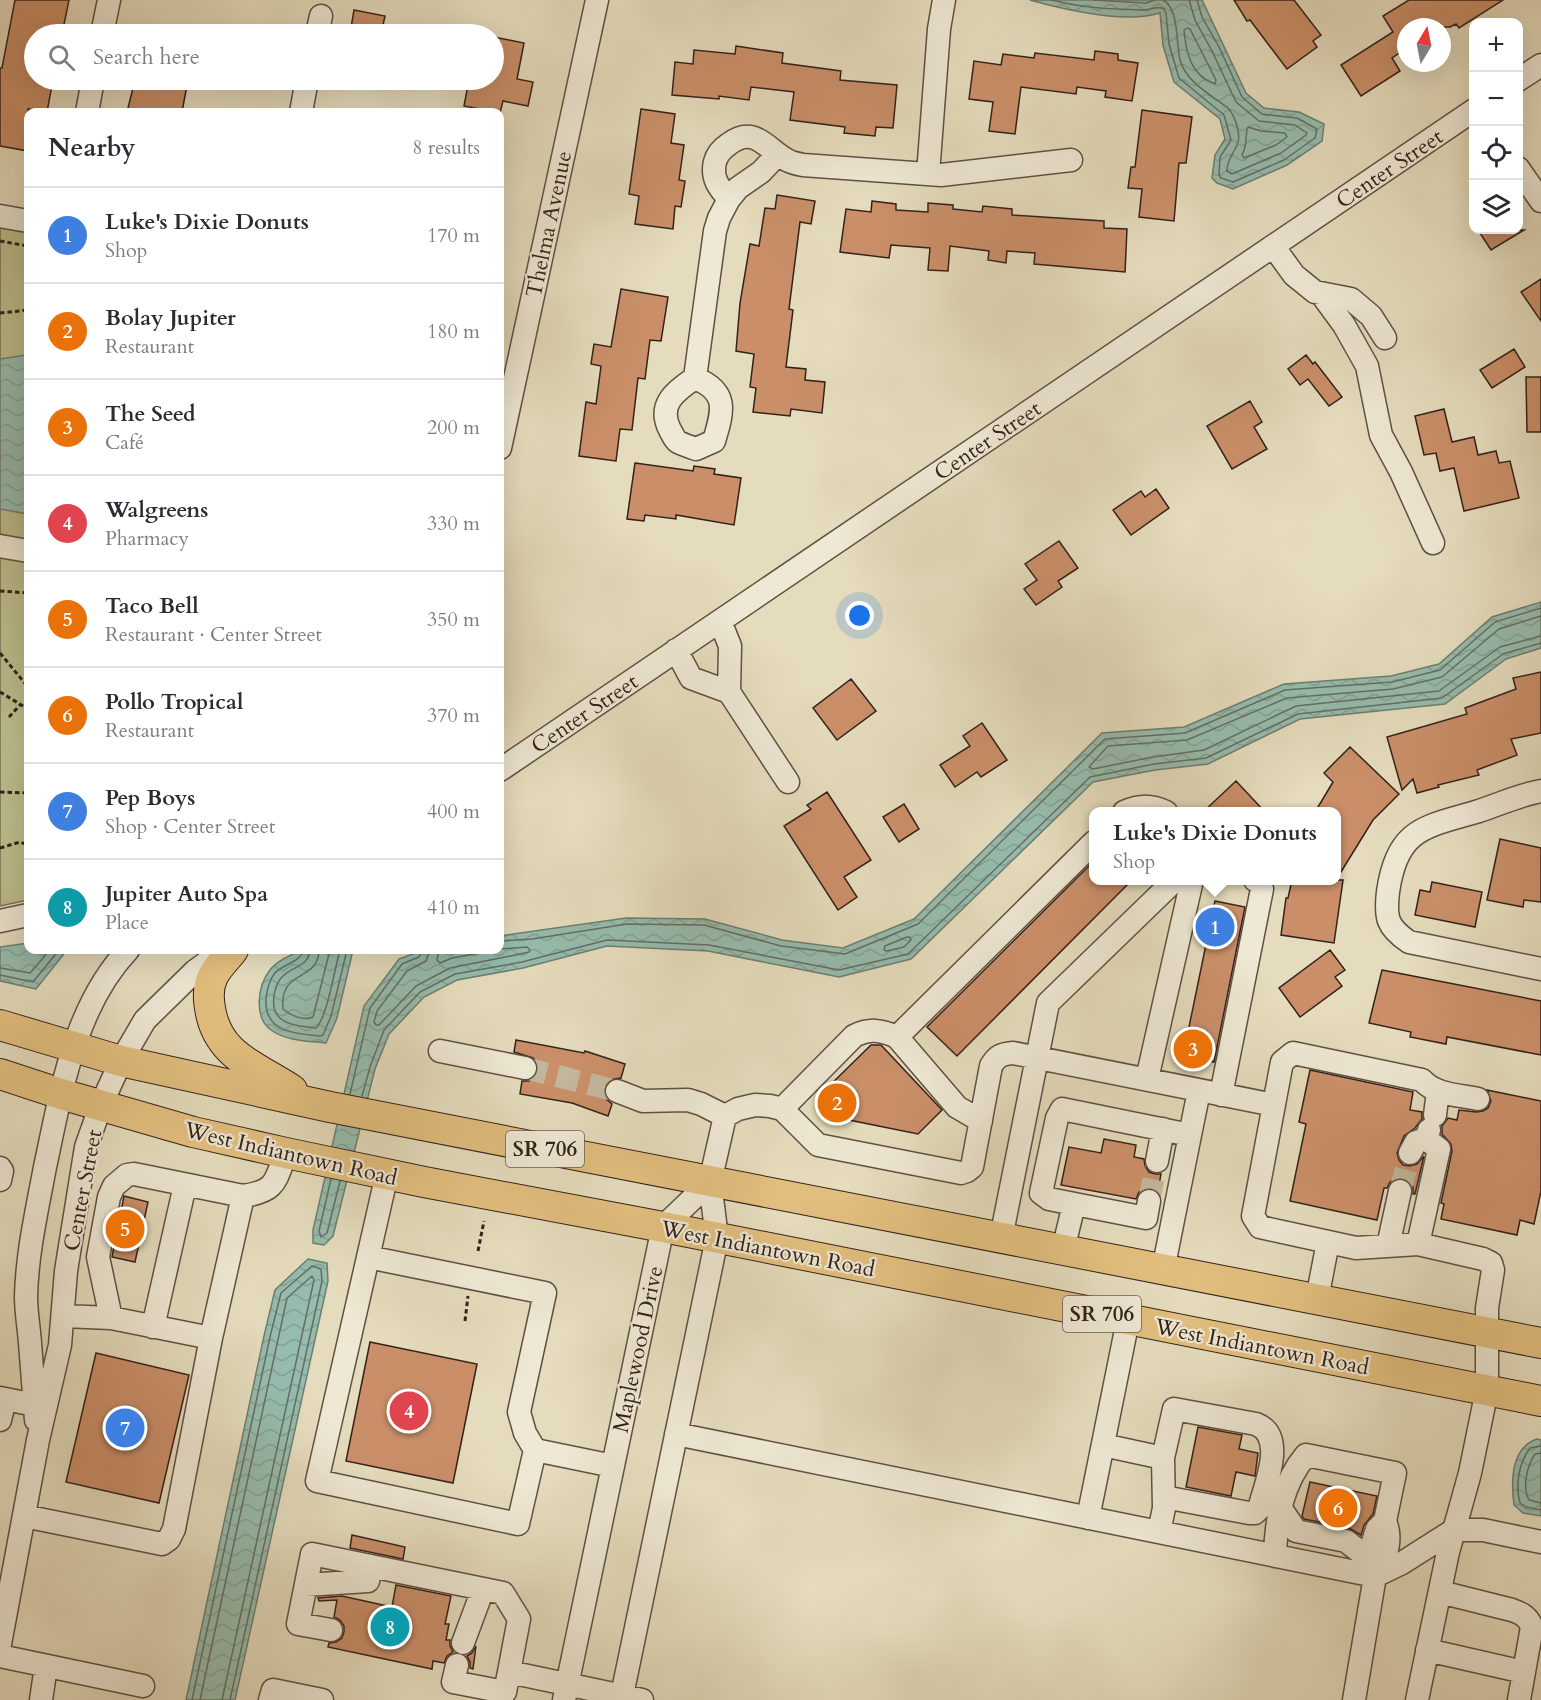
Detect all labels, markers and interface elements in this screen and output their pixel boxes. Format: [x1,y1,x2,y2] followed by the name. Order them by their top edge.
[1397,18,1451,72] north arrow
[1469,18,1523,234] map controls
[1469,18,1523,72] button: +
[24,24,504,90] search box
[45,41,78,74] icon: search
[93,42,200,72] text: Search here
[1469,72,1523,126] button: −
[1330,122,1449,216] street label: Center Street
[1469,126,1523,180] button: locate
[48,130,136,165] text: Nearby
[412,134,480,161] text: 8 results
[519,148,579,300] street label: Thelma Avenue
[1469,180,1523,234] button: layers
[105,207,309,237] text: Luke's Dixie Donuts
[62,222,73,249] text: 1
[427,222,480,249] text: 170 m
[105,237,147,264] text: Shop
[105,303,236,333] text: Bolay Jupiter
[62,318,73,345] text: 2
[427,318,480,345] text: 180 m
[105,333,194,360] text: Restaurant
[928,394,1047,488] street label: Center Street
[105,399,195,429] text: The Seed
[62,414,73,441] text: 3
[427,414,480,441] text: 200 m
[105,429,144,456] text: Café
[105,495,208,525] text: Walgreens
[62,510,73,537] text: 4
[427,510,480,537] text: 330 m
[105,525,189,552] text: Pharmacy
[105,591,199,621] text: Taco Bell
[845,601,874,630] your location
[62,606,73,633] text: 5
[427,606,480,633] text: 350 m
[105,621,322,648] text: Restaurant · Center Street
[525,667,644,761] street label: Center Street
[105,687,243,717] text: Pollo Tropical
[62,702,73,729] text: 6
[427,702,480,729] text: 370 m
[105,717,194,744] text: Restaurant
[105,783,195,813] text: Pep Boys
[62,798,73,825] text: 7
[427,798,480,825] text: 400 m
[1089,807,1341,885] popup
[105,813,275,840] text: Shop · Center Street
[1113,818,1317,848] text: Luke's Dixie Donuts
[1113,848,1156,875] text: Shop
[105,879,268,909] text: Jupiter Auto Spa
[62,894,73,921] text: 8
[427,894,480,921] text: 410 m
[1196,904,1234,950] pin: 1
[105,909,149,936] text: Place
[1174,1026,1212,1072] pin: 3
[818,1080,856,1126] pin: 2
[180,1115,400,1193] street label: West Indiantown Road
[57,1127,109,1253] street label: Center Street
[506,1131,584,1167] road number: SR 706
[106,1206,144,1252] pin: 5
[657,1213,878,1285] street label: West Indiantown Road
[606,1263,670,1435] street label: Maplewood Drive
[1063,1296,1141,1332] road number: SR 706
[1151,1311,1372,1383] street label: West Indiantown Road
[390,1388,428,1434] pin: 4
[106,1406,144,1450] pin: 7
[1318,1486,1358,1530] pin: 6
[370,1604,410,1650] pin: 8

